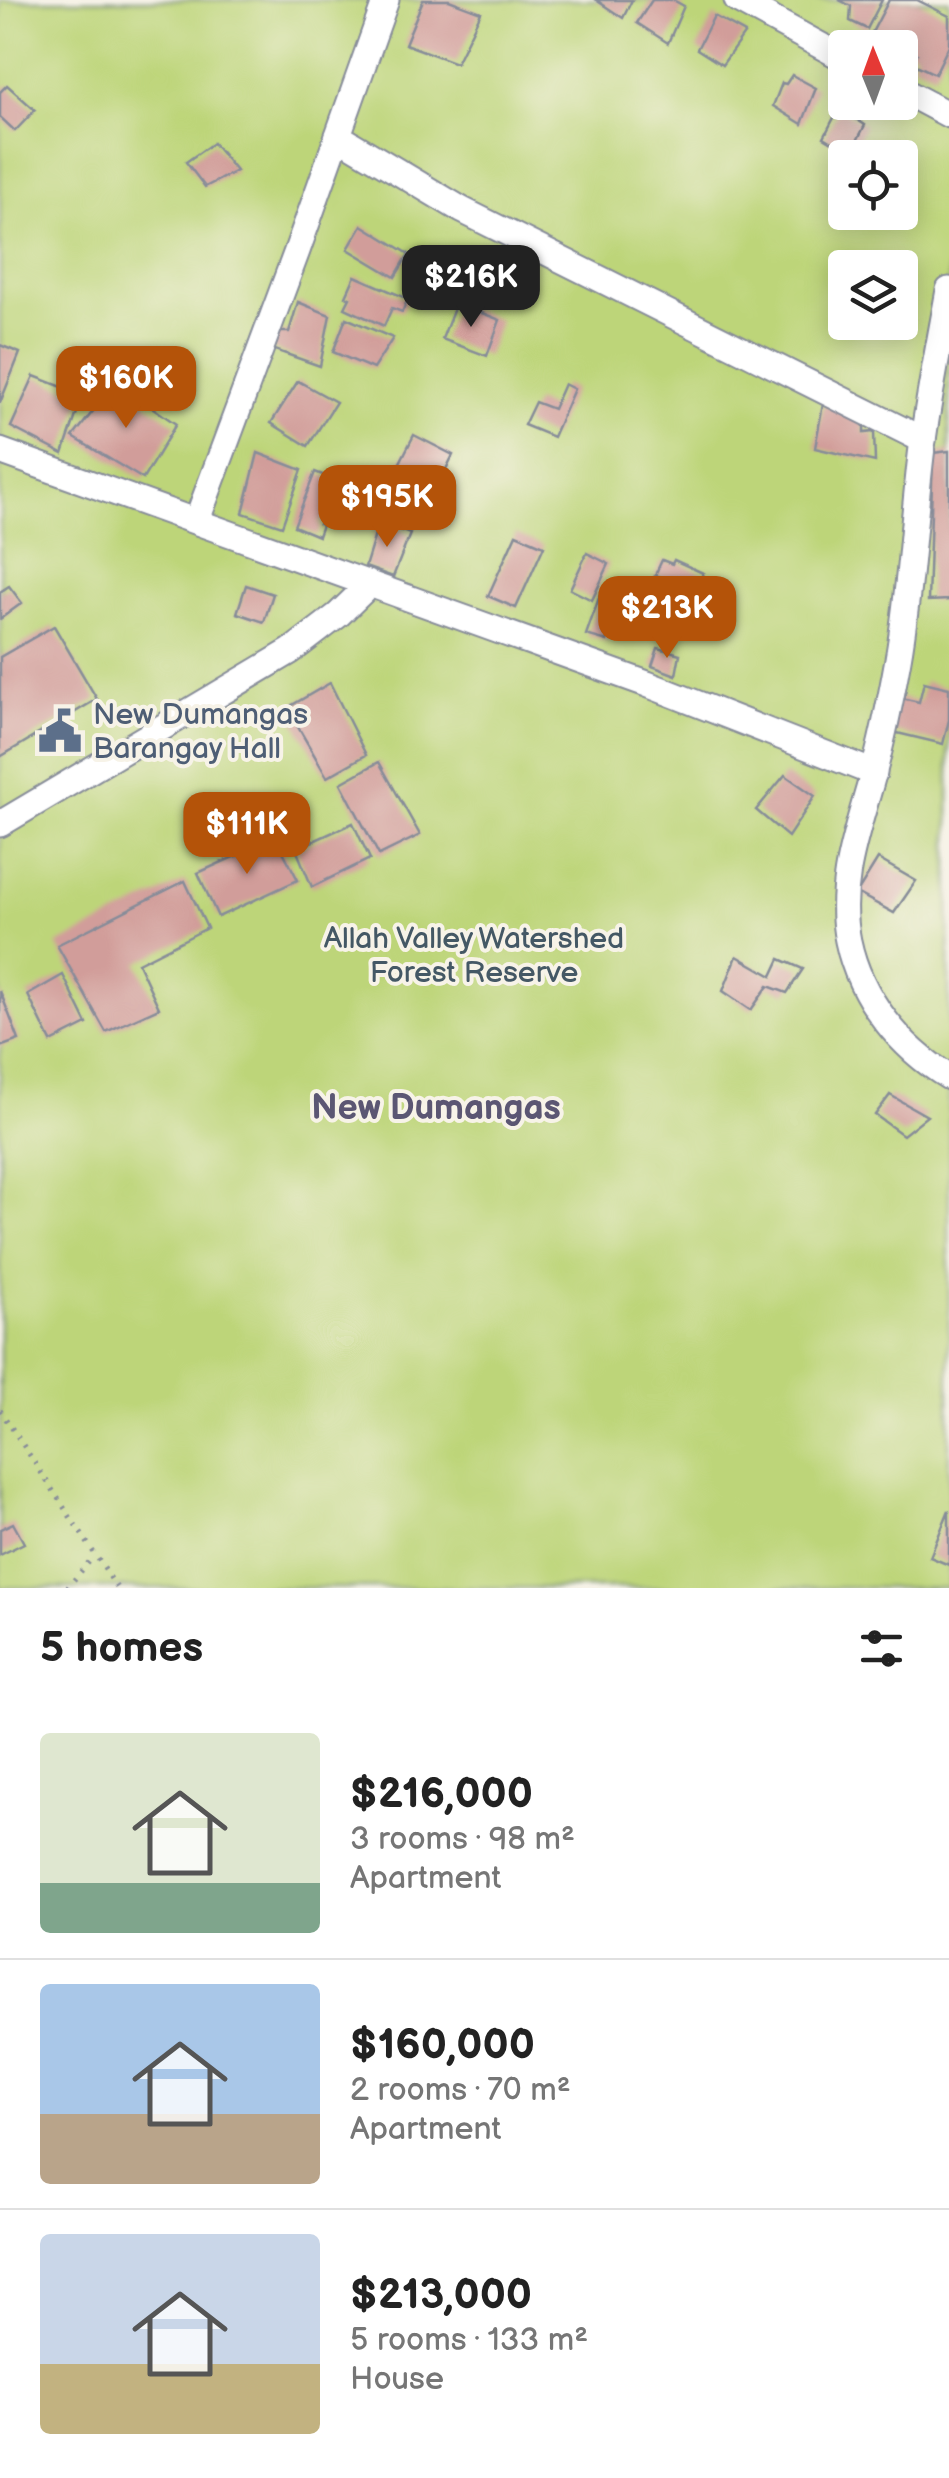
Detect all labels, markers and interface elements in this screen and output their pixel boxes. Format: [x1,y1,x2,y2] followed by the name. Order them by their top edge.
[828,30,918,120] north arrow
[828,30,918,340] map controls
[828,140,918,230] button: locate
[401,245,541,330] pin: $216K
[828,250,918,340] button: layers
[424,258,518,297] text: $216K
[56,346,196,431] pin: $160K
[78,359,174,398] text: $160K
[317,465,457,550] pin: $195K
[340,478,434,517] text: $195K
[597,576,737,661] pin: $213K
[620,589,714,628] text: $213K
[93,697,308,767] place label: New Dumangas Barangay Hall
[36,707,84,755] public building icon: New Dumangas Barangay Hall
[177,792,317,877] pin: $111K
[205,805,289,844] text: $111K
[324,921,624,991] park label: Allah Valley Watershed Forest Reserve
[311,1087,561,1130] district label: New Dumangas
[854,1621,909,1676] icon: filters
[40,1623,203,1674] text: 5 homes
[350,1769,533,1820] text: $216,000
[120,1773,240,1893] icon: home
[350,1820,575,1859] text: 3 rooms · 98 m²
[350,1859,501,1898] text: Apartment
[350,2020,535,2071] text: $160,000
[120,2024,240,2144] icon: home
[350,2071,571,2110] text: 2 rooms · 70 m²
[350,2110,501,2149] text: Apartment
[350,2270,532,2321] text: $213,000
[120,2274,240,2394] icon: home
[350,2321,588,2360] text: 5 rooms · 133 m²
[350,2360,444,2399] text: House

